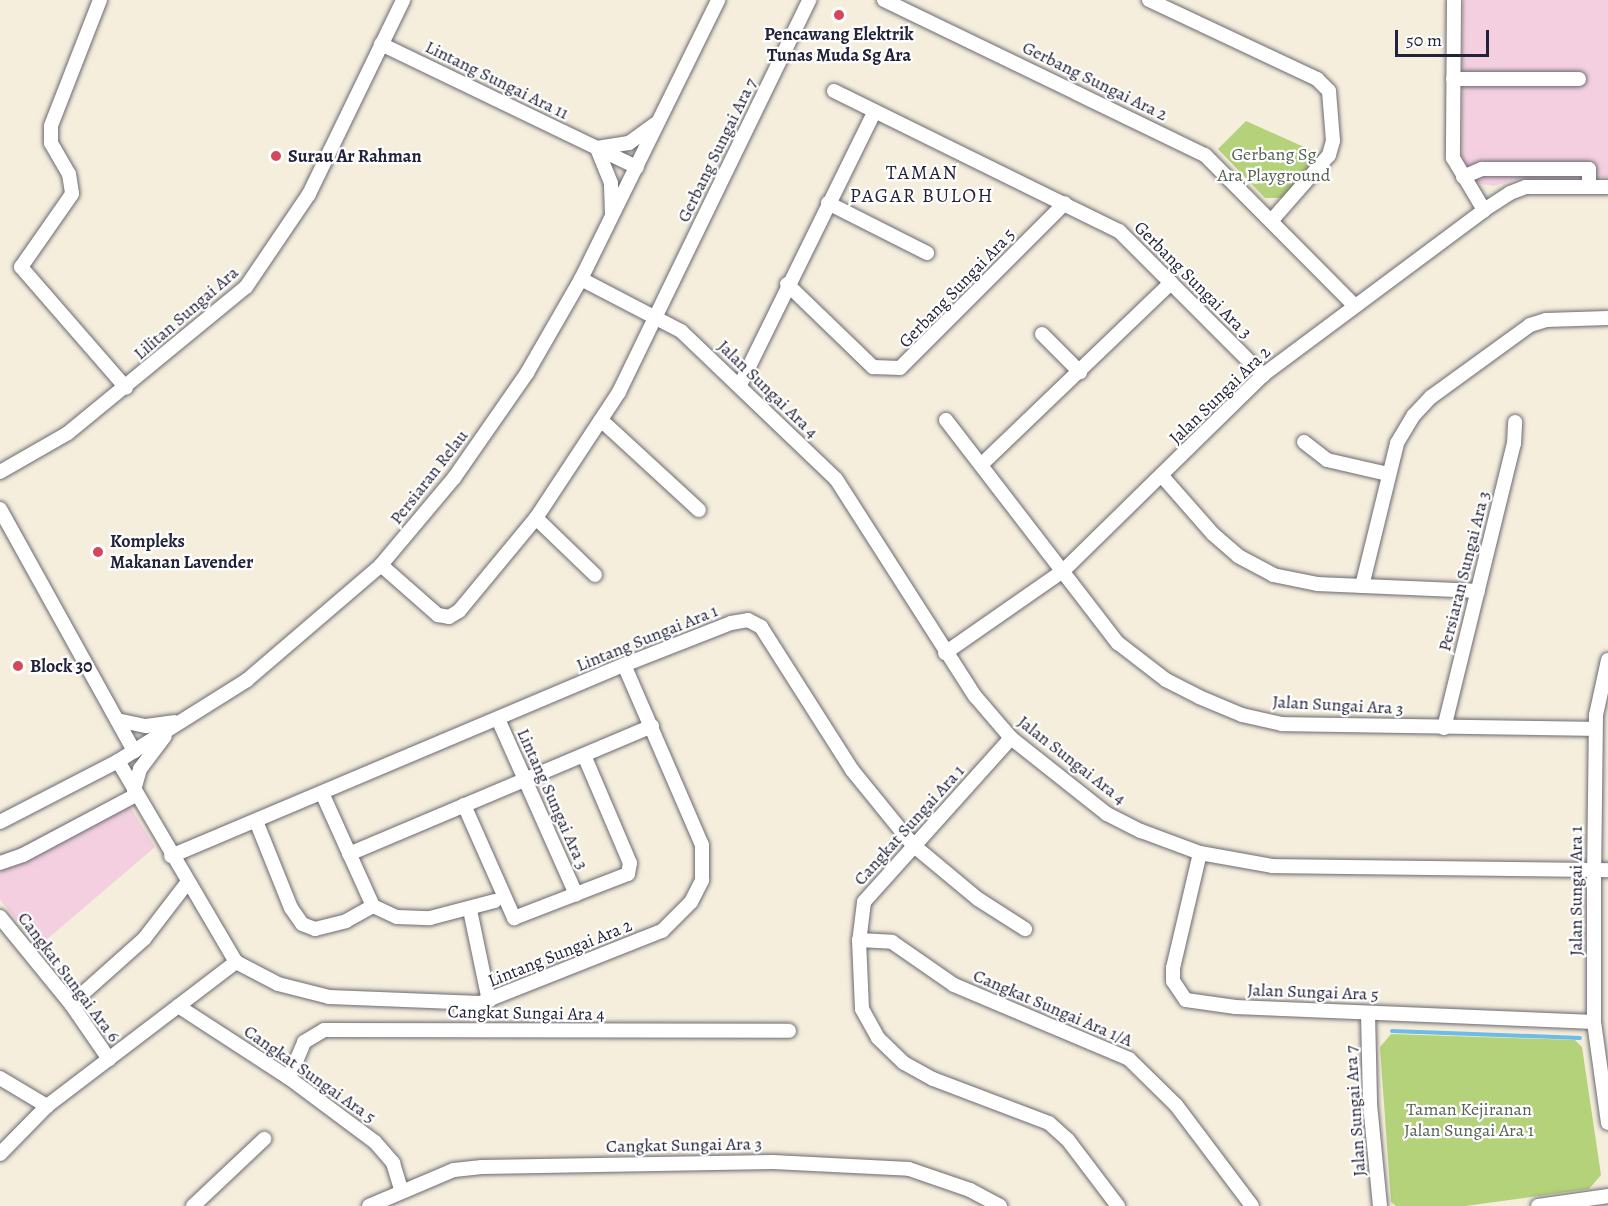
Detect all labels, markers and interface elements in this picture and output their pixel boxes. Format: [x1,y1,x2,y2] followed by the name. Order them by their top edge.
[832,8,846,22] marker: Pencawang Elektrik Tunas Muda Sg Ara
[1398,18,1492,56] scale bar
[764,24,914,66] place label: Pencawang Elektrik Tunas Muda Sg Ara
[1406,28,1442,52] text: 50 m
[422,36,572,124] street label: Lintang Sungai Ara 11
[1019,36,1171,126] street label: Gerbang Sungai Ara 2
[673,74,761,226] street label: Gerbang Sungai Ara 7
[1218,144,1330,186] park label: Gerbang Sg Ara Playground
[288,145,422,167] place label: Surau Ar Rahman
[269,149,283,163] marker: Surau Ar Rahman
[850,160,994,207] district label: TAMAN PAGAR BULOH
[1130,217,1256,343] street label: Gerbang Sungai Ara 3
[894,224,1020,352] street label: Gerbang Sungai Ara 5
[129,262,243,364] street label: Lilitan Sungai Ara
[713,335,823,443] street label: Jalan Sungai Ara 4
[1165,341,1275,449] street label: Jalan Sungai Ara 2
[385,425,473,529] street label: Persiaran Relau
[1434,489,1494,653] street label: Persiaran Sungai Ara 3
[110,531,253,574] place label: Kompleks Makanan Lavender
[91,545,105,559] marker: Kompleks Makanan Lavender
[573,600,721,676] street label: Lintang Sungai Ara 1
[30,655,92,677] place label: Block 30
[11,659,25,673] marker: Block 30
[1272,691,1404,719] street label: Jalan Sungai Ara 3
[1013,711,1131,809] street label: Jalan Sungai Ara 4
[512,725,594,873] street label: Lintang Sungai Ara 3
[849,760,969,890] street label: Cangkat Sungai Ara 1
[1565,826,1587,956] street label: Jalan Sungai Ara 1
[13,908,125,1046] street label: Cangkat Sungai Ara 6
[485,914,635,992] street label: Lintang Sungai Ara 2
[970,965,1136,1051] street label: Cangkat Sungai Ara 1/A
[1247,979,1379,1005] street label: Jalan Sungai Ara 5
[447,1001,605,1025] street label: Cangkat Sungai Ara 4
[240,1020,380,1128] street label: Cangkat Sungai Ara 5
[1340,1045,1370,1177] street label: Jalan Sungai Ara 7
[1404,1099,1534,1142] park label: Taman Kejiranan Jalan Sungai Ara 1
[606,1133,762,1157] street label: Cangkat Sungai Ara 3

